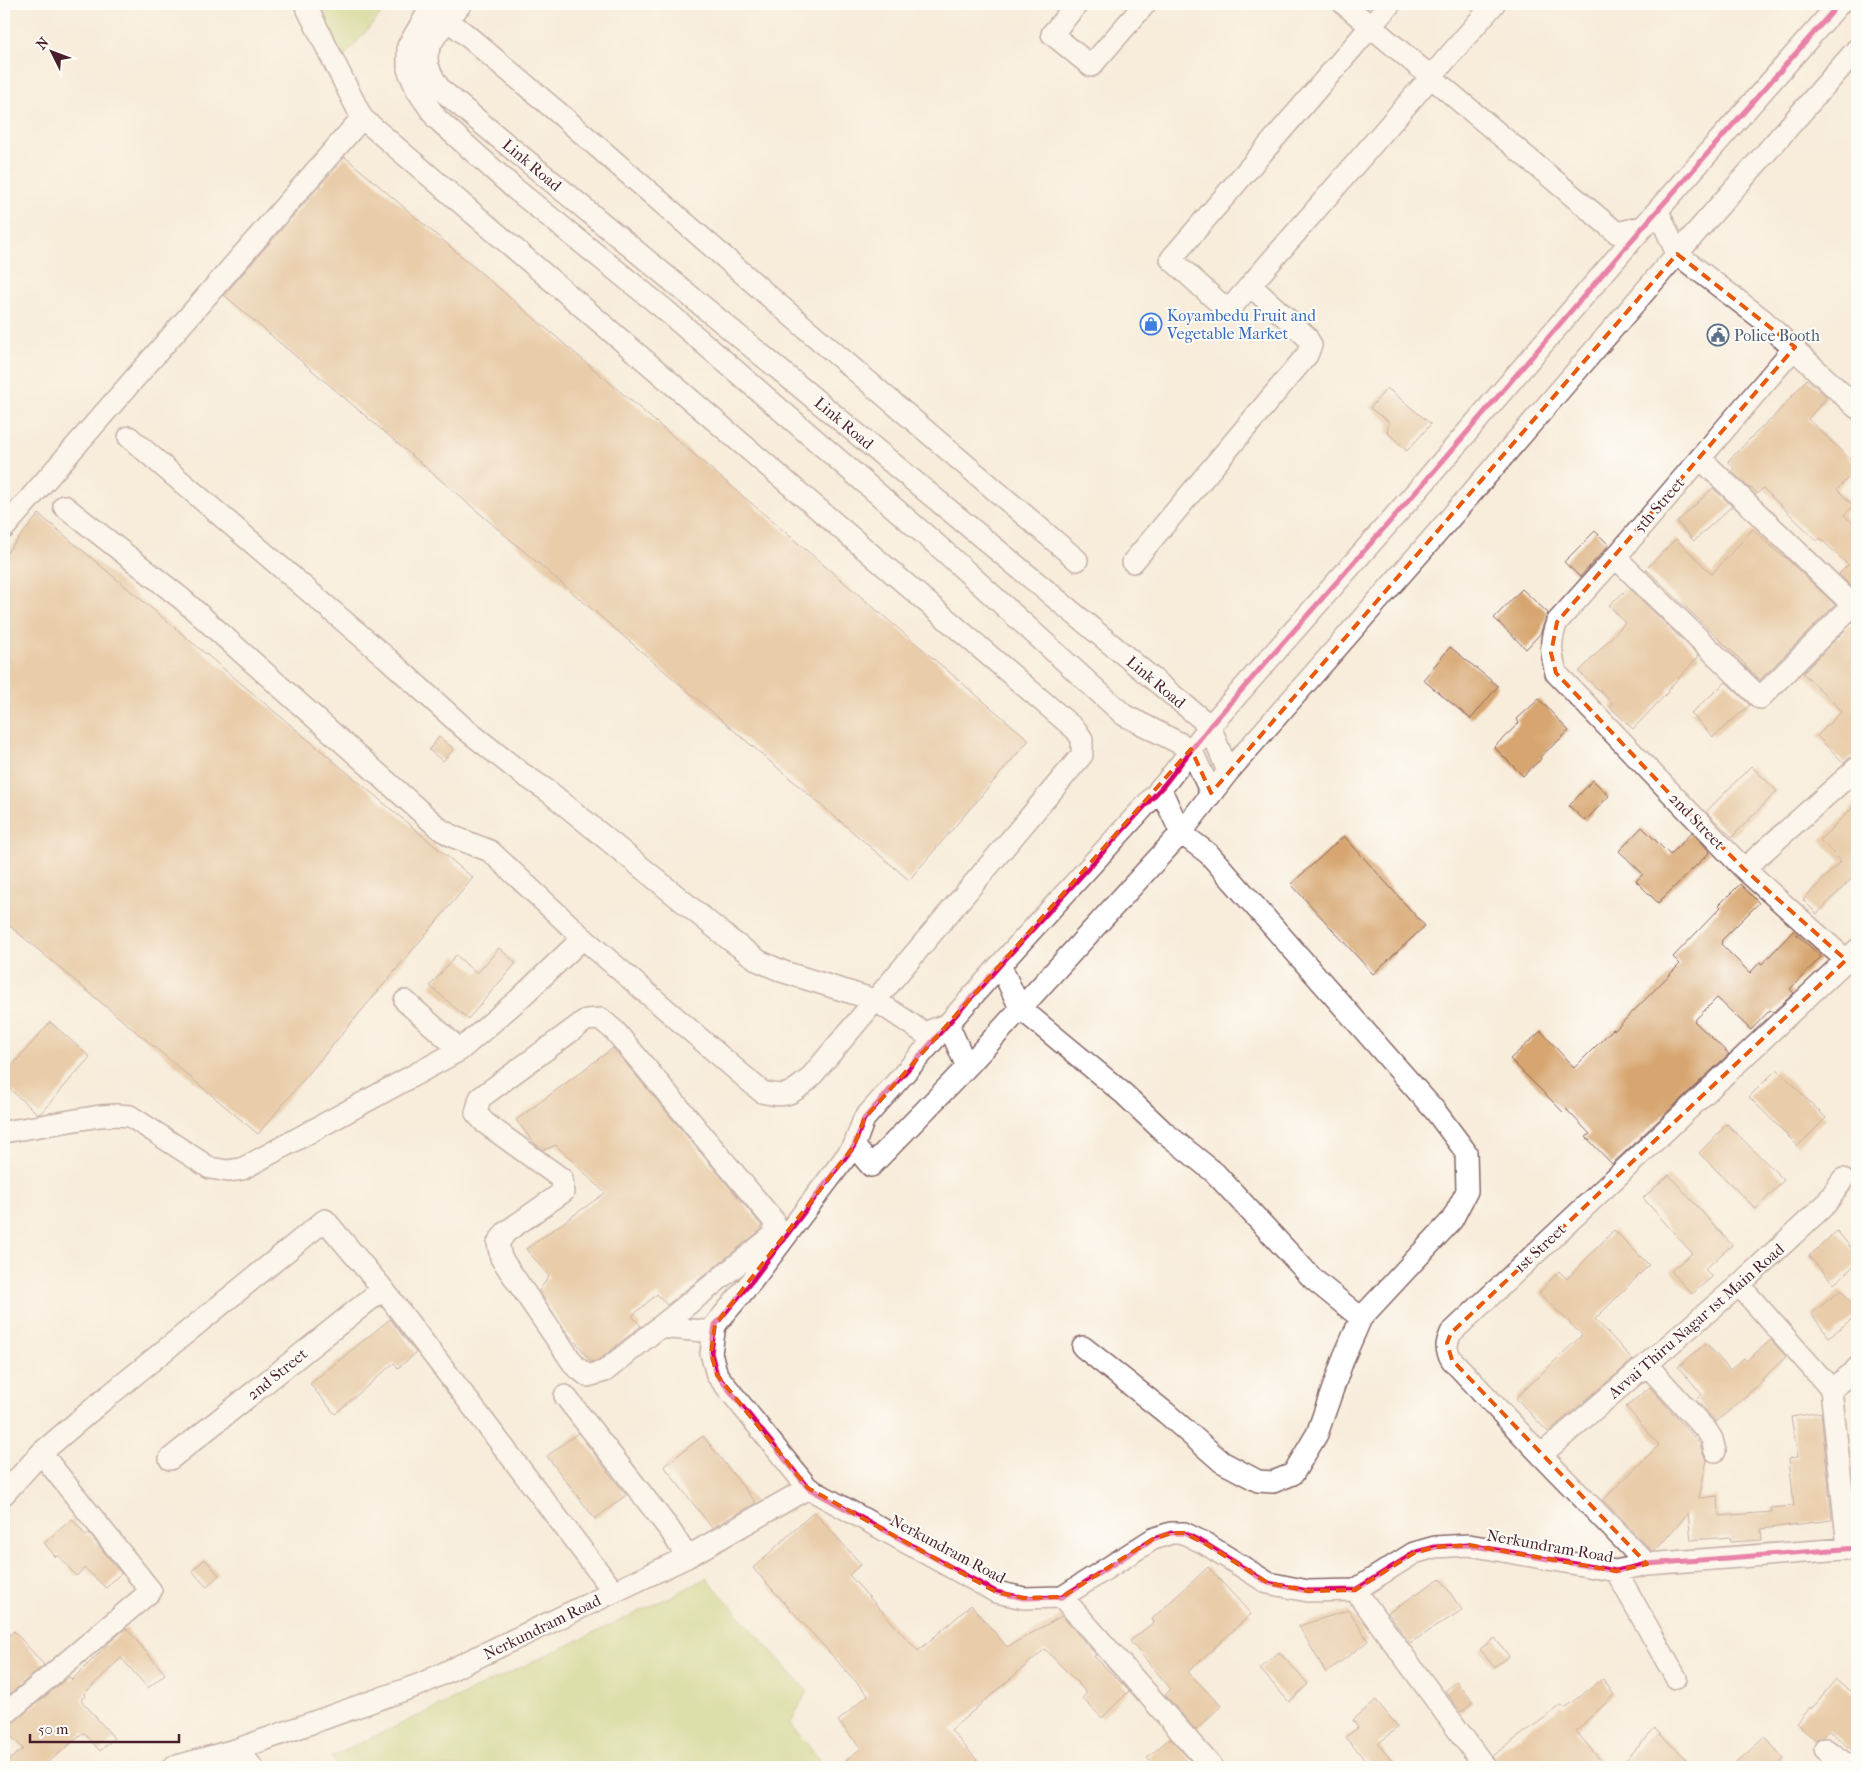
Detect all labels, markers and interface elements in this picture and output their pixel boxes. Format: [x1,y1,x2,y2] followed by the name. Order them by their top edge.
[28,28,78,78] north arrow
[33,34,53,53] text: N
[499,135,565,195] street label: Link Road
[1166,306,1316,343] place label: Koyambedu Fruit and Vegetable Market
[1139,312,1163,336] shop icon: Koyambedu Fruit and Vegetable Market
[1706,323,1730,347] public building icon: Police Booth
[1734,326,1820,345] place label: Police Booth
[811,393,877,453] street label: Link Road
[1630,473,1688,537] street label: 5th Street
[1123,652,1189,712] street label: Link Road
[1665,789,1729,854] street label: 2nd Street
[1510,1219,1570,1276] street label: 1st Street
[1603,1239,1788,1403] street label: Avvai Thiru Nagar 1st Main Road
[243,1344,311,1404] street label: 2nd Street
[887,1511,1009,1588] street label: Nerkundram Road
[1485,1526,1615,1567] street label: Nerkundram Road
[480,1590,604,1664] street label: Nerkundram Road
[30,1711,179,1743] scale bar
[38,1720,69,1738] text: 50 m

